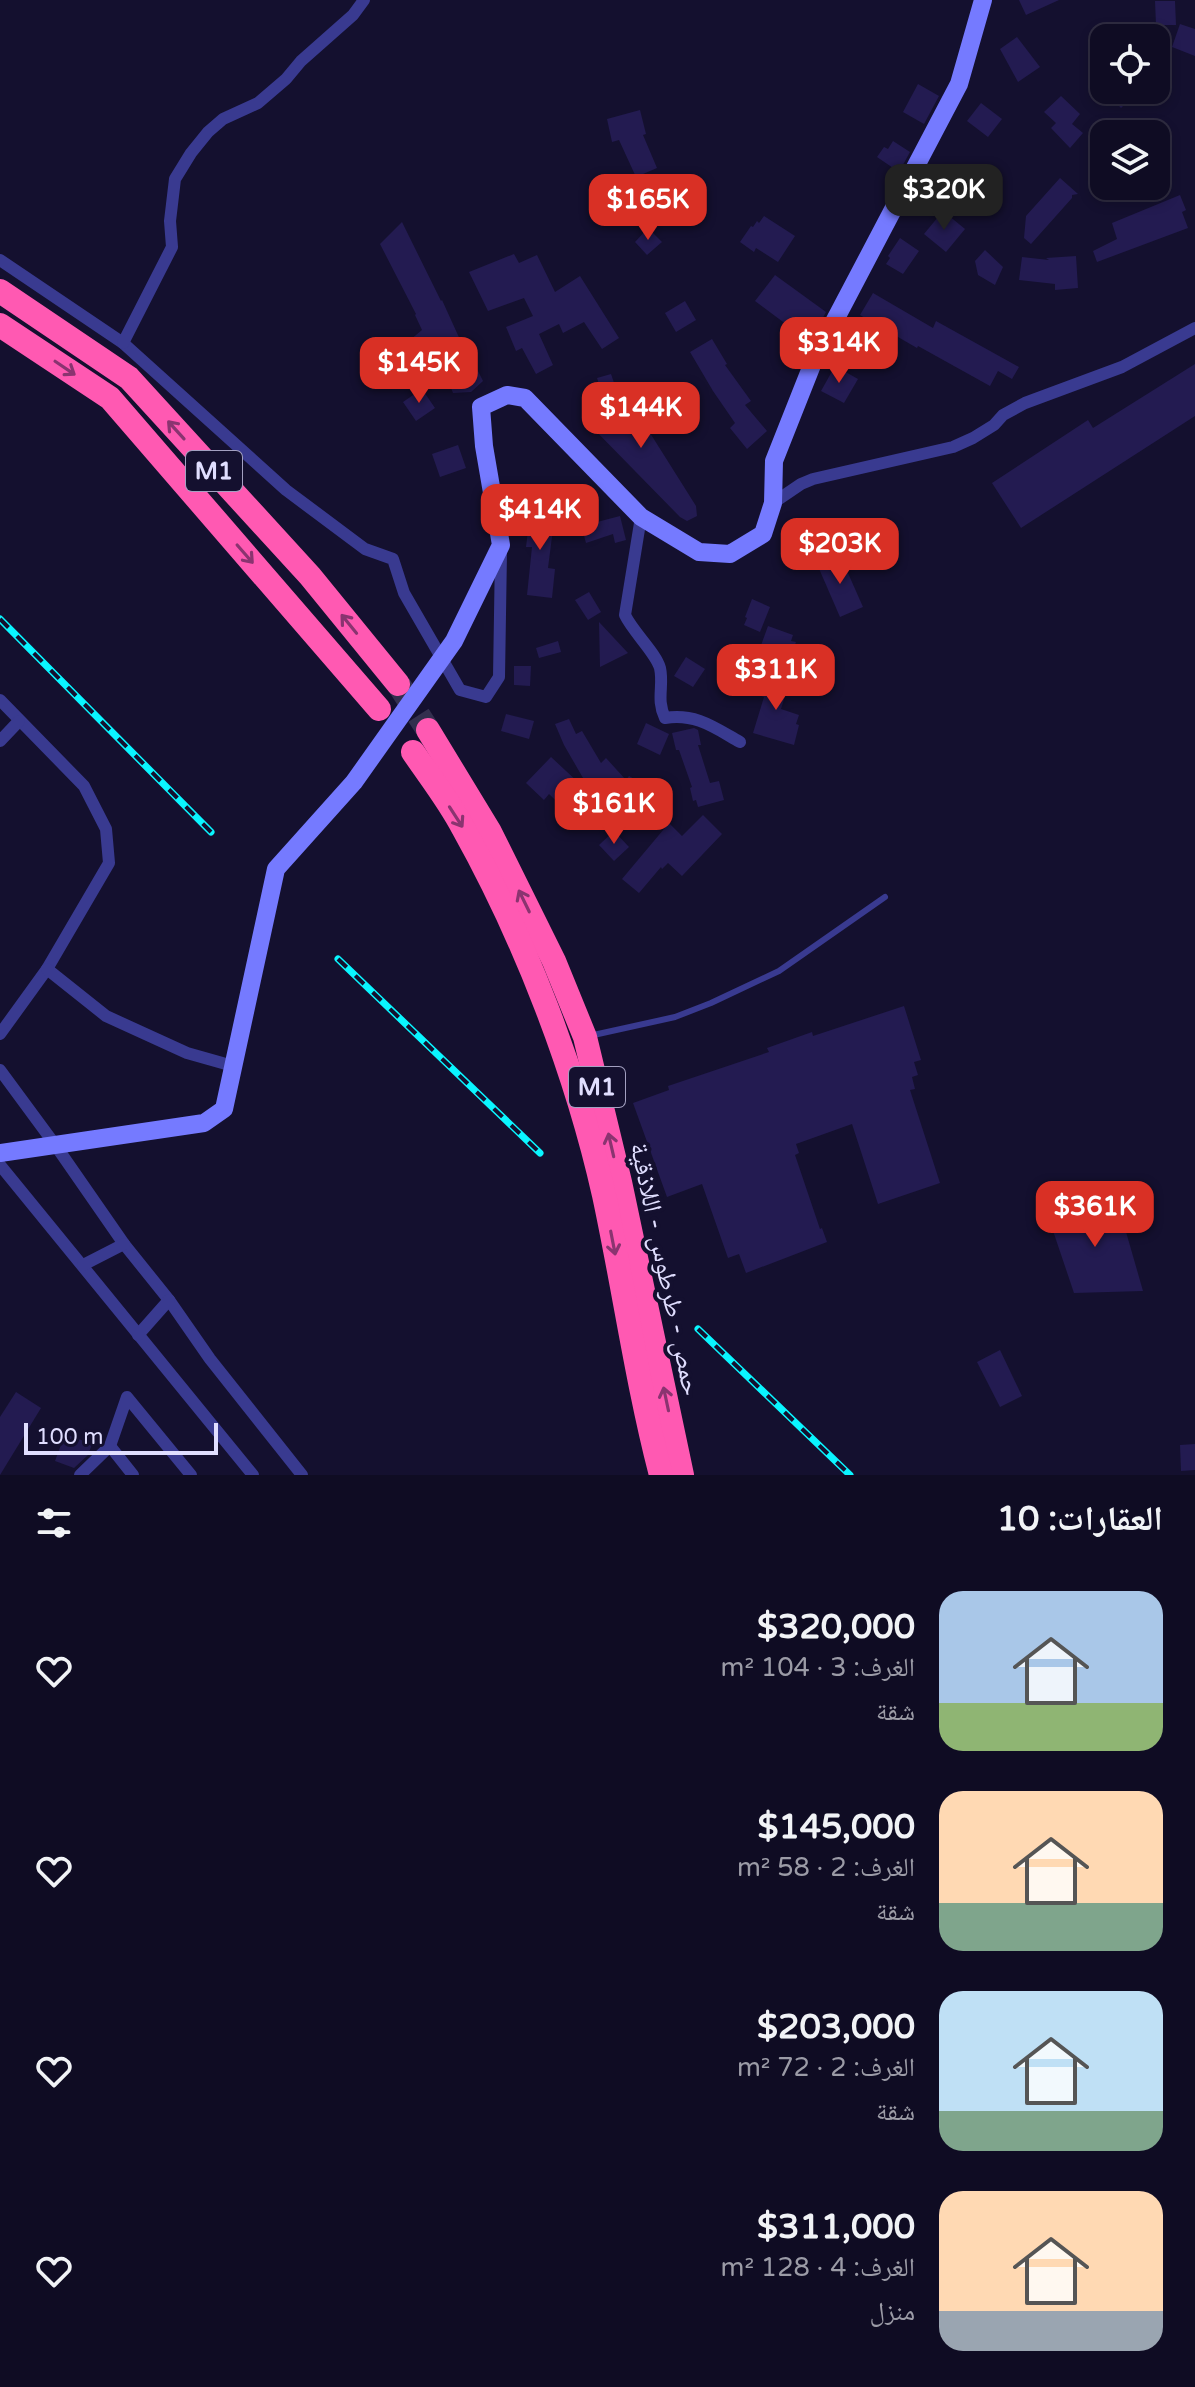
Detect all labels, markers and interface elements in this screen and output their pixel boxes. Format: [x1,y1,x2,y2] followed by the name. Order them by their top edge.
[1090,24,1170,200] map controls
[1090,24,1170,104] button: locate
[1090,120,1170,200] button: layers
[888,164,1000,232] pin: $320K
[592,174,704,242] pin: $165K
[903,174,985,205] text: $320K
[607,184,689,215] text: $165K
[783,317,895,385] pin: $314K
[798,327,880,358] text: $314K
[363,337,475,405] pin: $145K
[378,347,460,378] text: $145K
[53,360,76,376] one-way arrow
[585,382,697,450] pin: $144K
[600,392,682,423] text: $144K
[168,420,186,440] one-way arrow
[186,451,242,491] road number: M1
[484,484,596,552] pin: $414K
[499,494,581,525] text: $414K
[784,518,896,586] pin: $203K
[799,528,881,559] text: $203K
[236,543,254,563] one-way arrow
[340,614,358,635] one-way arrow
[720,644,832,712] pin: $311K
[735,654,817,685] text: $311K
[558,778,670,846] pin: $161K
[573,788,655,819] text: $161K
[448,805,464,828] one-way arrow
[516,889,532,913] one-way arrow
[569,1067,625,1107] road number: M1
[603,1132,618,1158] one-way arrow
[624,1140,707,1398] street label: حمص - طرطوس - اللاذقية
[1039,1181,1151,1249] pin: $361K
[1054,1191,1136,1222] text: $361K
[606,1229,621,1255] one-way arrow
[658,1386,673,1412] one-way arrow
[24,1419,218,1455] scale bar
[36,1424,103,1450] text: 100 m
[997,1499,1163,1540] text: العقارات: 10
[32,1501,76,1545] icon: filters
[757,1607,915,1648] text: $320,000
[1003,1623,1099,1719] icon: home
[32,1649,76,1693] icon: heart
[721,1652,915,1683] text: الغرف: 3 · 104 m²
[876,1696,915,1727] text: شقة
[757,1807,915,1848] text: $145,000
[1003,1823,1099,1919] icon: home
[32,1849,76,1893] icon: heart
[737,1852,915,1883] text: الغرف: 2 · 58 m²
[876,1896,915,1927] text: شقة
[757,2007,915,2048] text: $203,000
[1003,2023,1099,2119] icon: home
[32,2049,76,2093] icon: heart
[737,2052,915,2083] text: الغرف: 2 · 72 m²
[876,2096,915,2127] text: شقة
[757,2207,915,2248] text: $311,000
[1003,2223,1099,2319] icon: home
[32,2249,76,2293] icon: heart
[721,2252,915,2283] text: الغرف: 4 · 128 m²
[870,2296,915,2327] text: منزل

